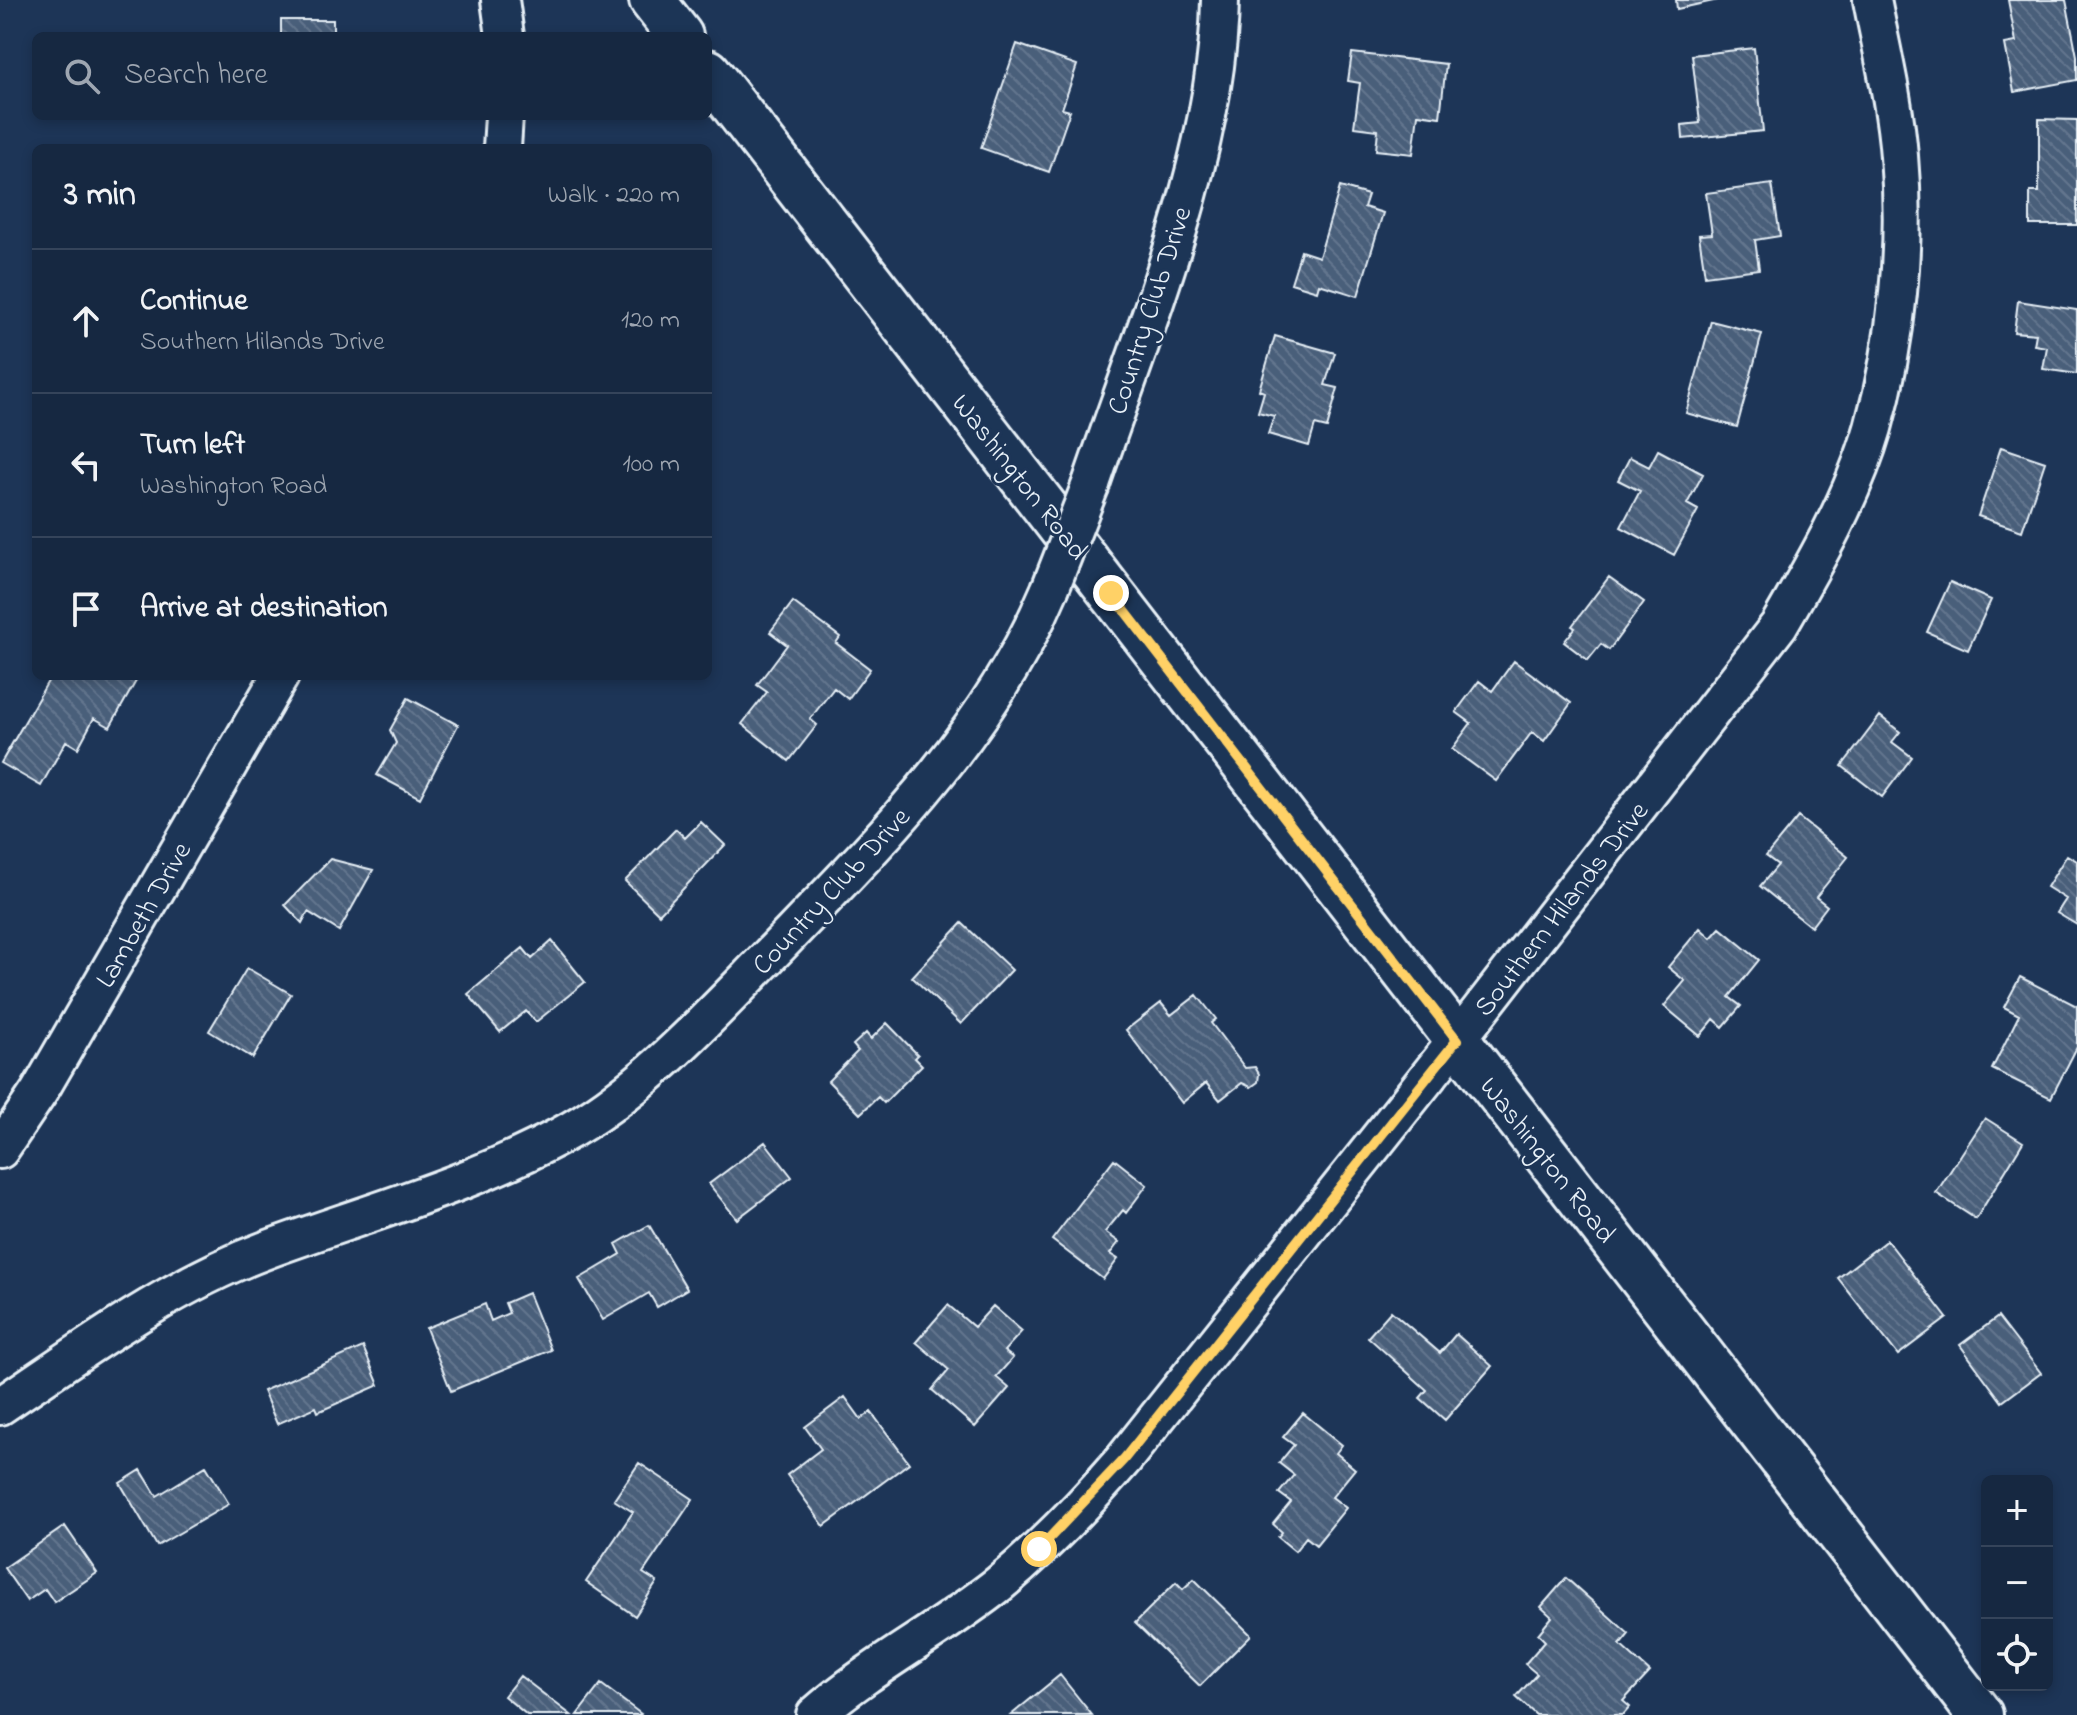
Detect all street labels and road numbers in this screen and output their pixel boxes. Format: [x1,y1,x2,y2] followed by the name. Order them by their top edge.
[1098,201,1204,420] street label: Country Club Drive
[940,386,1097,570] street label: Washington Road
[1465,793,1660,1027] street label: Southern Hilands Drive
[744,799,922,986] street label: Country Club Drive
[87,835,204,996] street label: Lambeth Drive
[1468,1069,1625,1253] street label: Washington Road

